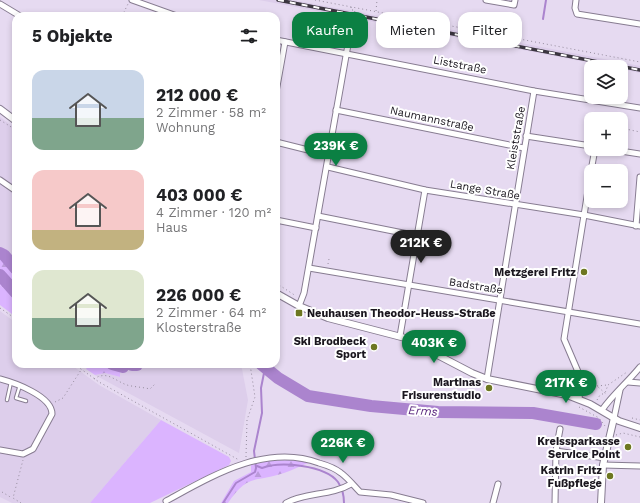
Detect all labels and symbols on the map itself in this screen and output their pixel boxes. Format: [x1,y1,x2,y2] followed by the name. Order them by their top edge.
[432,53,488,77] street label: Liststraße
[389,104,475,134] street label: Naumannstraße
[504,105,528,171] street label: Kleiststraße
[303,133,369,167] pin: 239K €
[449,177,521,203] street label: Lange Straße
[388,230,454,264] pin: 212K €
[494,266,576,279] place label: Metzgerei Fritz
[579,267,589,277] marker: Metzgerei Fritz
[448,275,504,297] street label: Badstraße
[307,307,496,320] place label: Neuhausen Theodor-Heuss-Straße
[294,308,304,318] marker: Neuhausen Theodor-Heuss-Straße
[401,330,467,364] pin: 403K €
[294,335,366,361] place label: Ski Brodbeck Sport
[369,342,379,352] marker: Ski Brodbeck Sport
[533,370,599,404] pin: 217K €
[402,376,481,402] place label: Martinas Frisurenstudio
[484,383,494,393] marker: Martinas Frisurenstudio
[408,403,438,419] water label: Erms
[310,430,376,464] pin: 226K €
[537,435,620,461] place label: Kreissparkasse Service Point
[623,442,633,452] marker: Kreissparkasse Service Point
[541,464,602,490] place label: Katrin Fritz Fußpflege
[605,471,615,481] marker: Katrin Fritz Fußpflege

